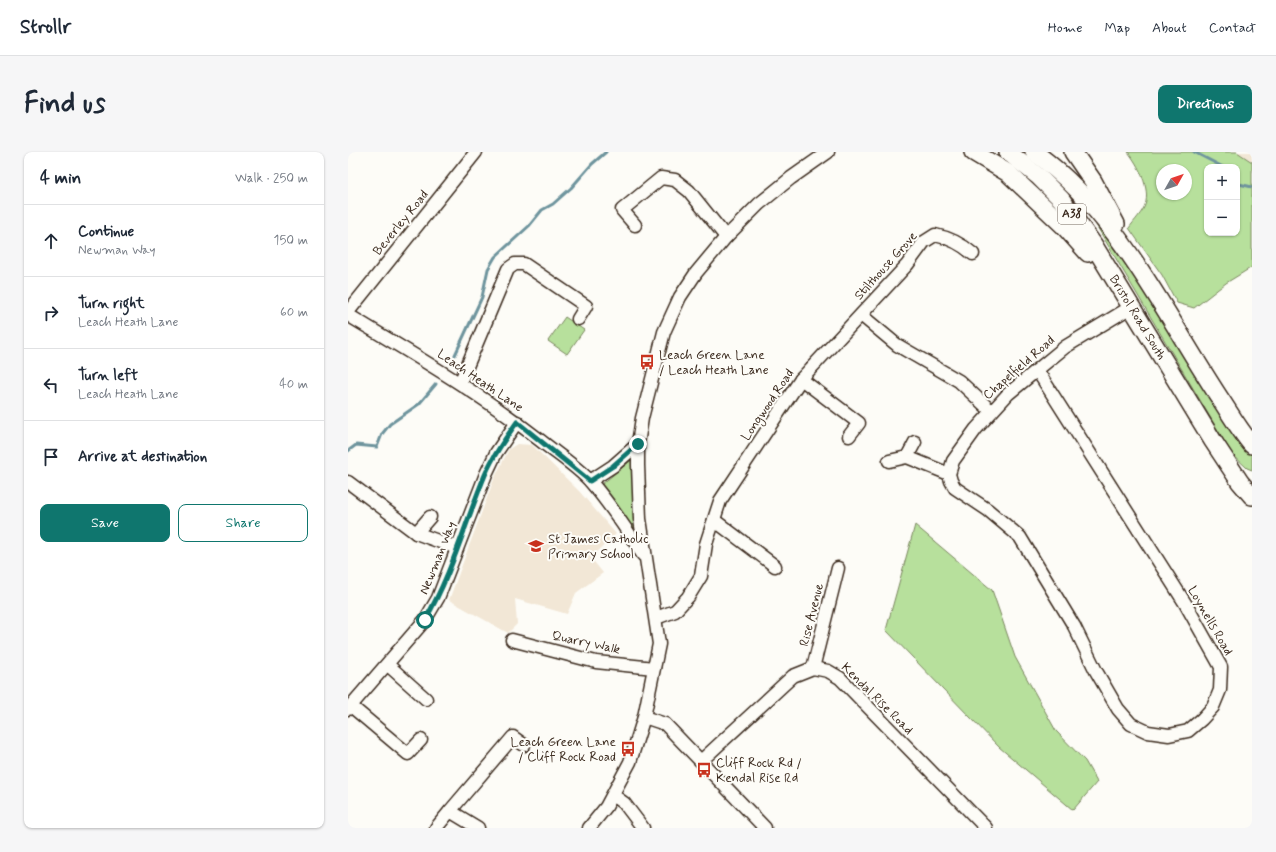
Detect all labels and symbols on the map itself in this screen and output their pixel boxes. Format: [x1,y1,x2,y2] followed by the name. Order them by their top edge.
[1156,164,1192,200] north arrow
[369,187,433,259] street label: Beverley Road
[1058,204,1086,224] road number: A38
[851,228,921,304] street label: Stilthouse Grove
[1105,272,1170,363] street label: Bristol Road South
[980,332,1058,404] street label: Chapelfield Road
[434,346,526,416] street label: Leach Heath Lane
[659,347,769,379] place label: Leach Green Lane / Leach Heath Lane
[638,353,656,371] bus stop icon: Leach Green Lane / Leach Heath Lane
[738,366,799,445] street label: Longwood Road
[629,435,647,453] route end
[416,519,460,597] street label: Newman Way
[548,531,648,563] place label: St James Catholic Primary School
[527,537,545,555] school or university icon: St James Catholic Primary School
[796,582,828,648] street label: Rise Avenue
[1183,583,1237,659] street label: Loynells Road
[416,611,434,629] route start
[550,627,622,659] street label: Quarry Walk
[837,659,917,739] street label: Kendal Rise Road
[510,734,616,766] place label: Leach Green Lane / Cliff Rock Road
[619,740,637,758] bus stop icon: Leach Green Lane / Cliff Rock Road
[716,755,802,787] place label: Cliff Rock Rd / Kendal Rise Rd
[695,761,713,779] bus stop icon: Cliff Rock Rd / Kendal Rise Rd

